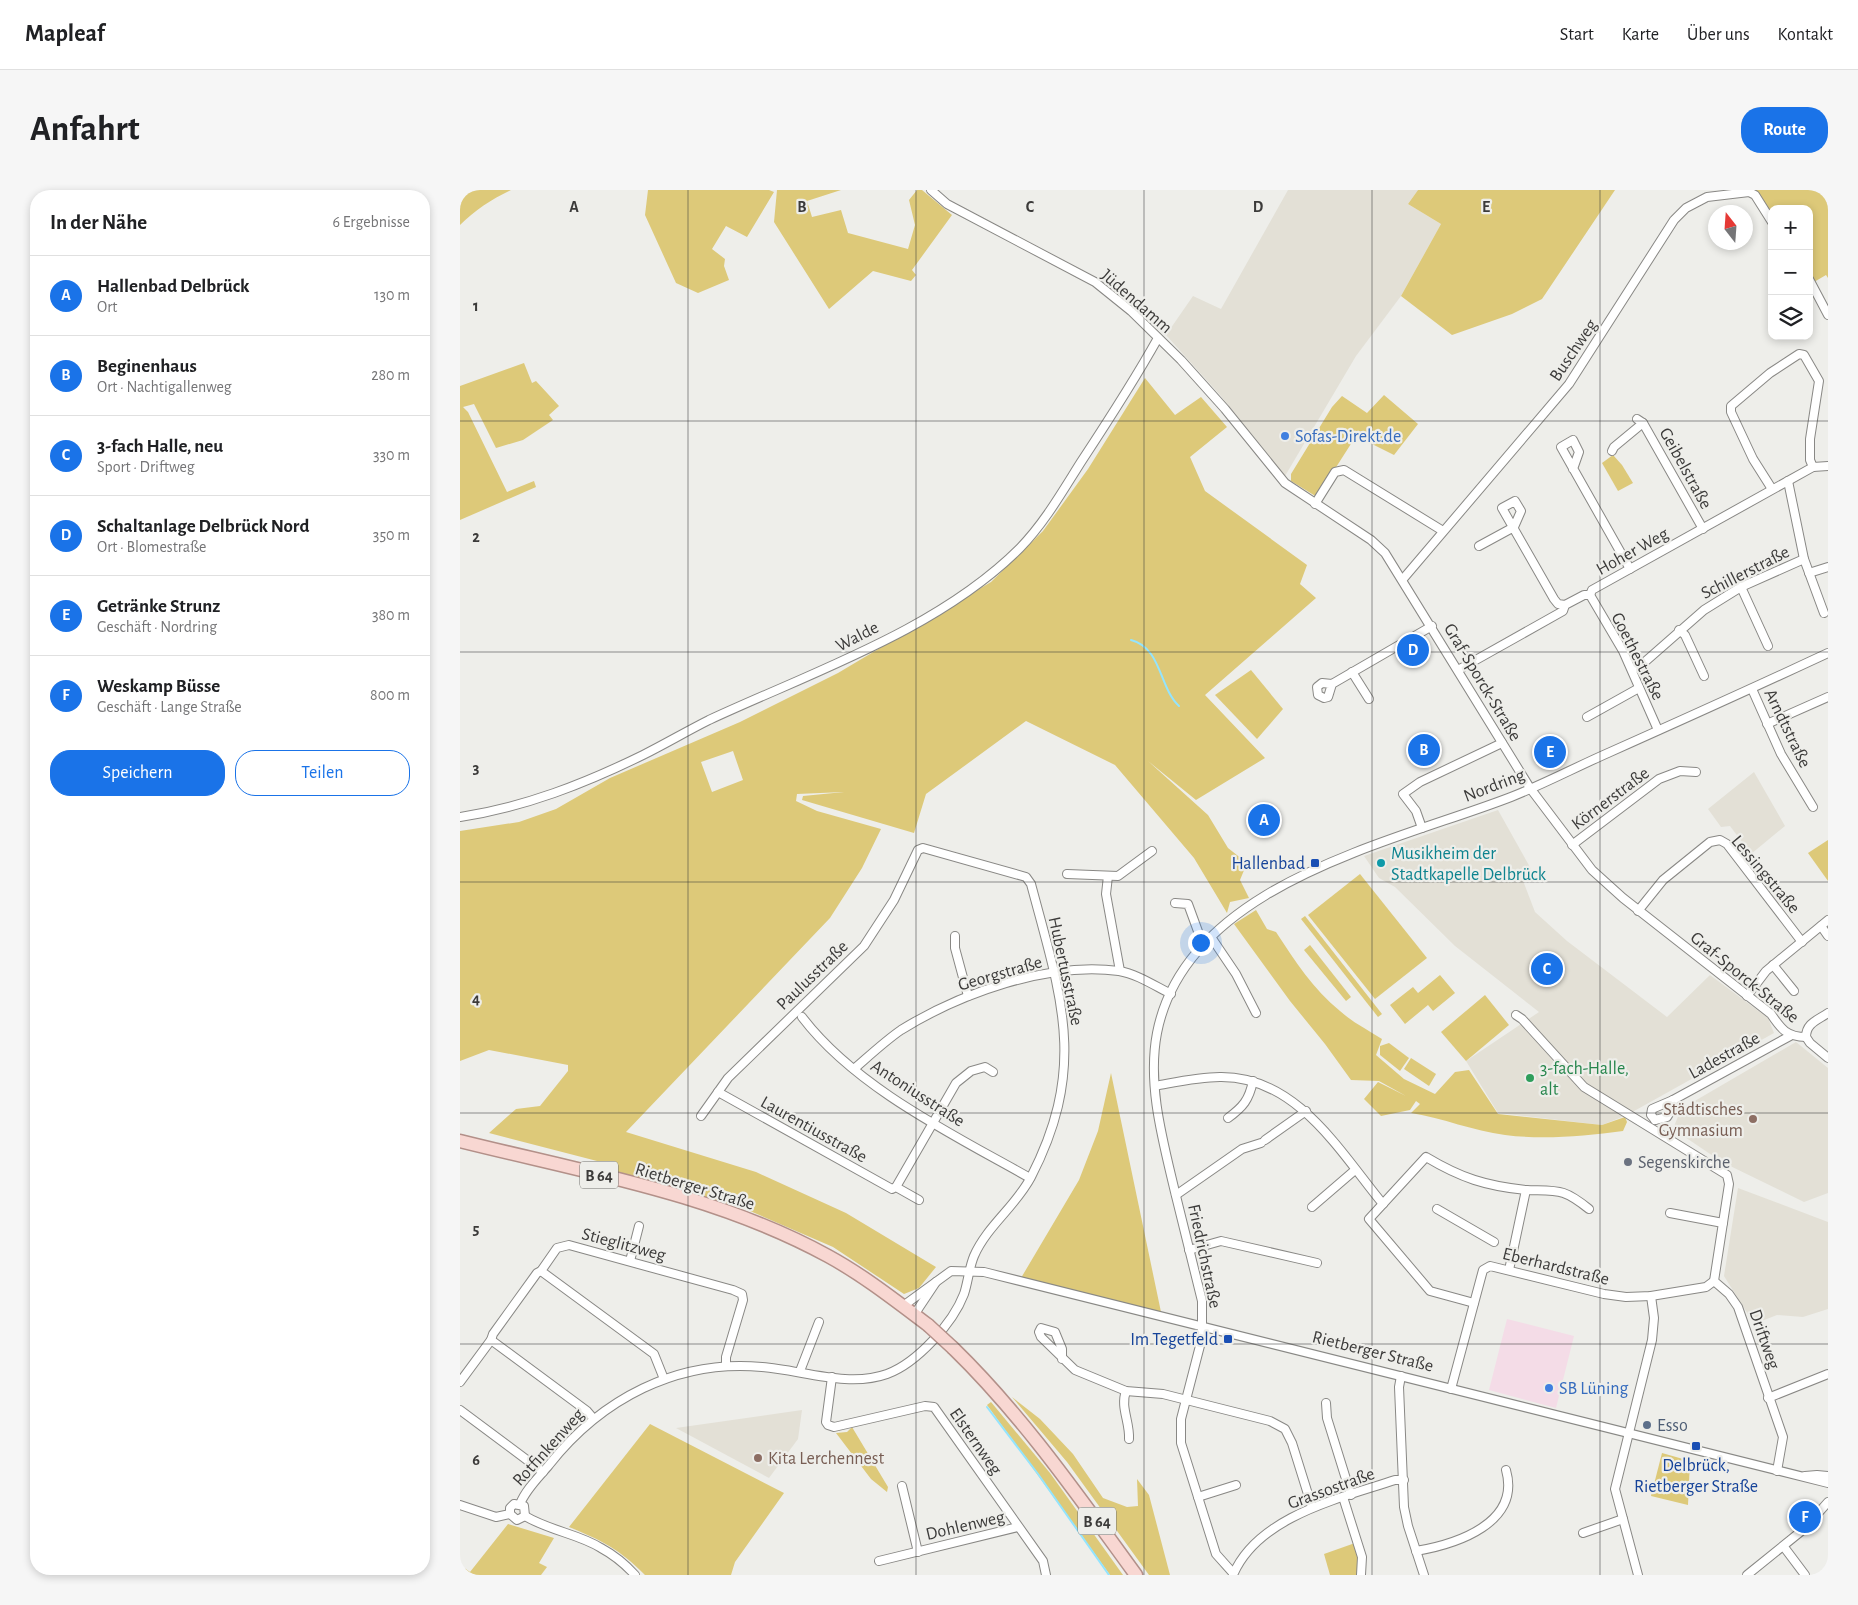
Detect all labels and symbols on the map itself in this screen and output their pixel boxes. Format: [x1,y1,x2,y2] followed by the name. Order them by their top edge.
[569,199,579,215] text: A
[797,199,807,215] text: B
[1026,199,1035,215] text: C
[1253,199,1264,215] text: D
[1482,199,1490,215] text: E
[1708,205,1753,250] north arrow
[1097,266,1175,337] street label: Jüdendamm
[473,298,479,314] text: 1
[1547,316,1601,385] street label: Buschweg
[1656,425,1715,512] street label: Geibelstraße
[1295,428,1401,446] place label: Sofas-Direkt.de
[1279,430,1291,442] marker: Sofas-Direkt.de
[1593,525,1672,579] street label: Hoher Weg
[472,529,480,545] text: 2
[1698,543,1792,603] street label: Schillerstraße
[1607,610,1667,703] street label: Goethestraße
[833,619,882,655] street label: Walde
[1440,620,1524,745] street label: Graf-Sporck-Straße
[1397,631,1429,669] pin: D
[1760,686,1814,771] street label: Arndtstraße
[1408,731,1440,769] pin: B
[1534,733,1566,771] pin: E
[473,760,480,776] text: 3
[1568,764,1653,834] street label: Körnerstraße
[1461,766,1528,806] street label: Nordring
[1248,801,1280,839] pin: A
[1728,832,1803,917] street label: Lessingstraße
[1391,845,1547,884] place label: Musikheim der Stadtkapelle Delbrück
[1231,855,1305,873] place label: Hallenbad
[1309,857,1321,869] marker: Hallenbad
[1375,857,1387,869] marker: Musikheim der Stadtkapelle Delbrück
[1045,915,1085,1027] street label: Hubertusstraße
[1687,929,1802,1027] street label: Graf-Sporck-Straße
[1188,930,1214,956] your location
[774,938,852,1014] street label: Paulusstraße
[1531,950,1563,988] pin: C
[956,953,1044,995] street label: Georgstraße
[472,991,480,1007] text: 4
[1686,1029,1763,1083] street label: Ladestraße
[867,1057,968,1131] street label: Antoniusstraße
[1540,1060,1629,1099] place label: 3-fach-Halle, alt
[1524,1072,1536,1084] marker: 3-fach-Halle, alt
[757,1093,870,1167] street label: Laurentiusstraße
[1659,1101,1743,1140] place label: Städtisches Gymnasium
[1747,1113,1759,1125] marker: Städtisches Gymnasium
[1638,1154,1730,1172] place label: Segenskirche
[1622,1156,1634,1168] marker: Segenskirche
[633,1160,757,1214] street label: Rietberger Straße
[580,1162,618,1188] road number: B 64
[1184,1202,1224,1310] street label: Friedrichstraße
[473,1221,480,1237] text: 5
[580,1225,668,1265] street label: Stieglitzweg
[1501,1245,1611,1289] street label: Eberhardstraße
[1745,1307,1783,1372] street label: Driftweg
[1310,1328,1435,1376] street label: Rietberger Straße
[1130,1331,1218,1349] place label: Im Tegetfeld
[1222,1333,1234,1345] marker: Im Tegetfeld
[1559,1380,1629,1398] place label: SB Lüning
[1543,1382,1555,1394] marker: SB Lüning
[510,1405,588,1490] street label: Rotfinkenweg
[946,1405,1005,1478] street label: Elsternweg
[1657,1417,1688,1435] place label: Esso
[1641,1419,1653,1431] marker: Esso
[1690,1440,1702,1452] marker: Delbrück, Rietberger Straße
[768,1450,885,1468] place label: Kita Lerchennest
[472,1452,480,1468] text: 6
[752,1452,764,1464] marker: Kita Lerchennest
[1634,1457,1758,1496] place label: Delbrück, Rietberger Straße
[1285,1465,1377,1513] street label: Grassostraße
[1789,1498,1821,1536] pin: F
[924,1508,1007,1544] street label: Dohlenweg
[1078,1508,1116,1534] road number: B 64

